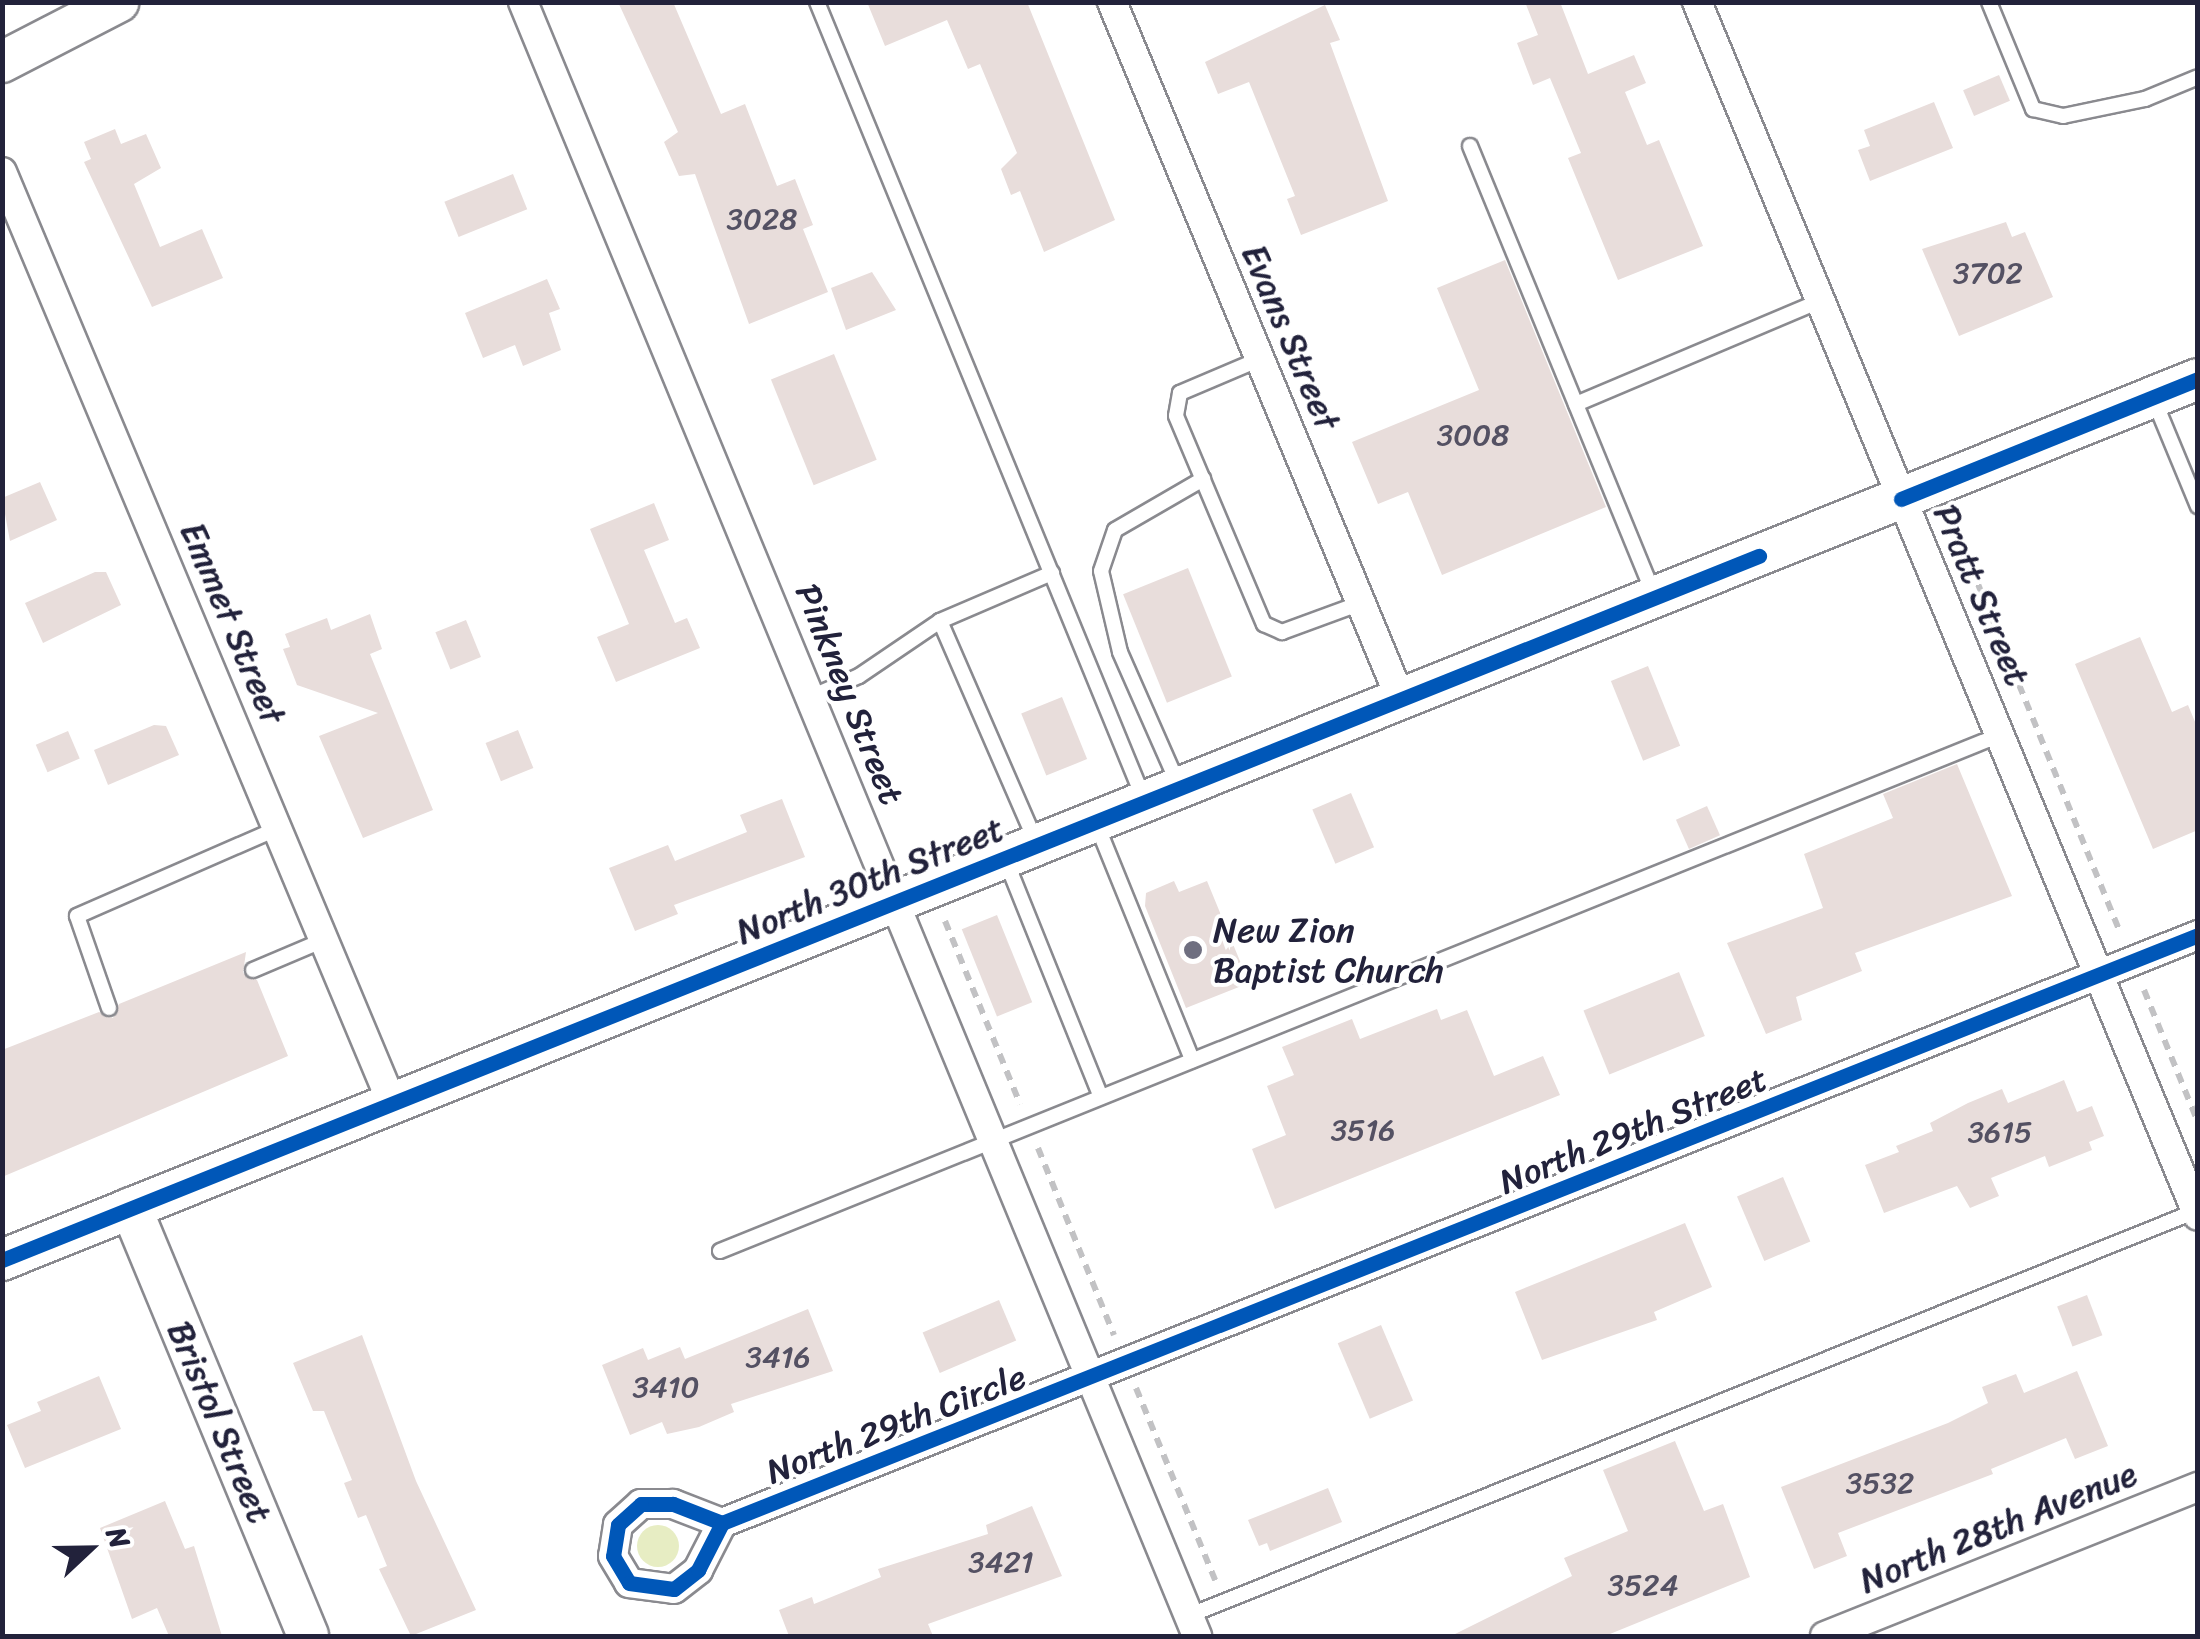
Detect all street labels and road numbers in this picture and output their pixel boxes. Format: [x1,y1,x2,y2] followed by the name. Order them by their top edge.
[1233,238,1349,436] street label: Evans Street
[1925,498,2039,692] street label: Pratt Street
[171,515,295,731] street label: Emmet Street
[787,578,913,810] street label: Pinkney Street
[730,807,1010,953] street label: North 30th Street
[1493,1057,1773,1203] street label: North 29th Street
[159,1315,281,1529] street label: Bristol Street
[760,1355,1032,1493] street label: North 29th Circle
[1853,1452,2143,1602] street label: North 28th Avenue

